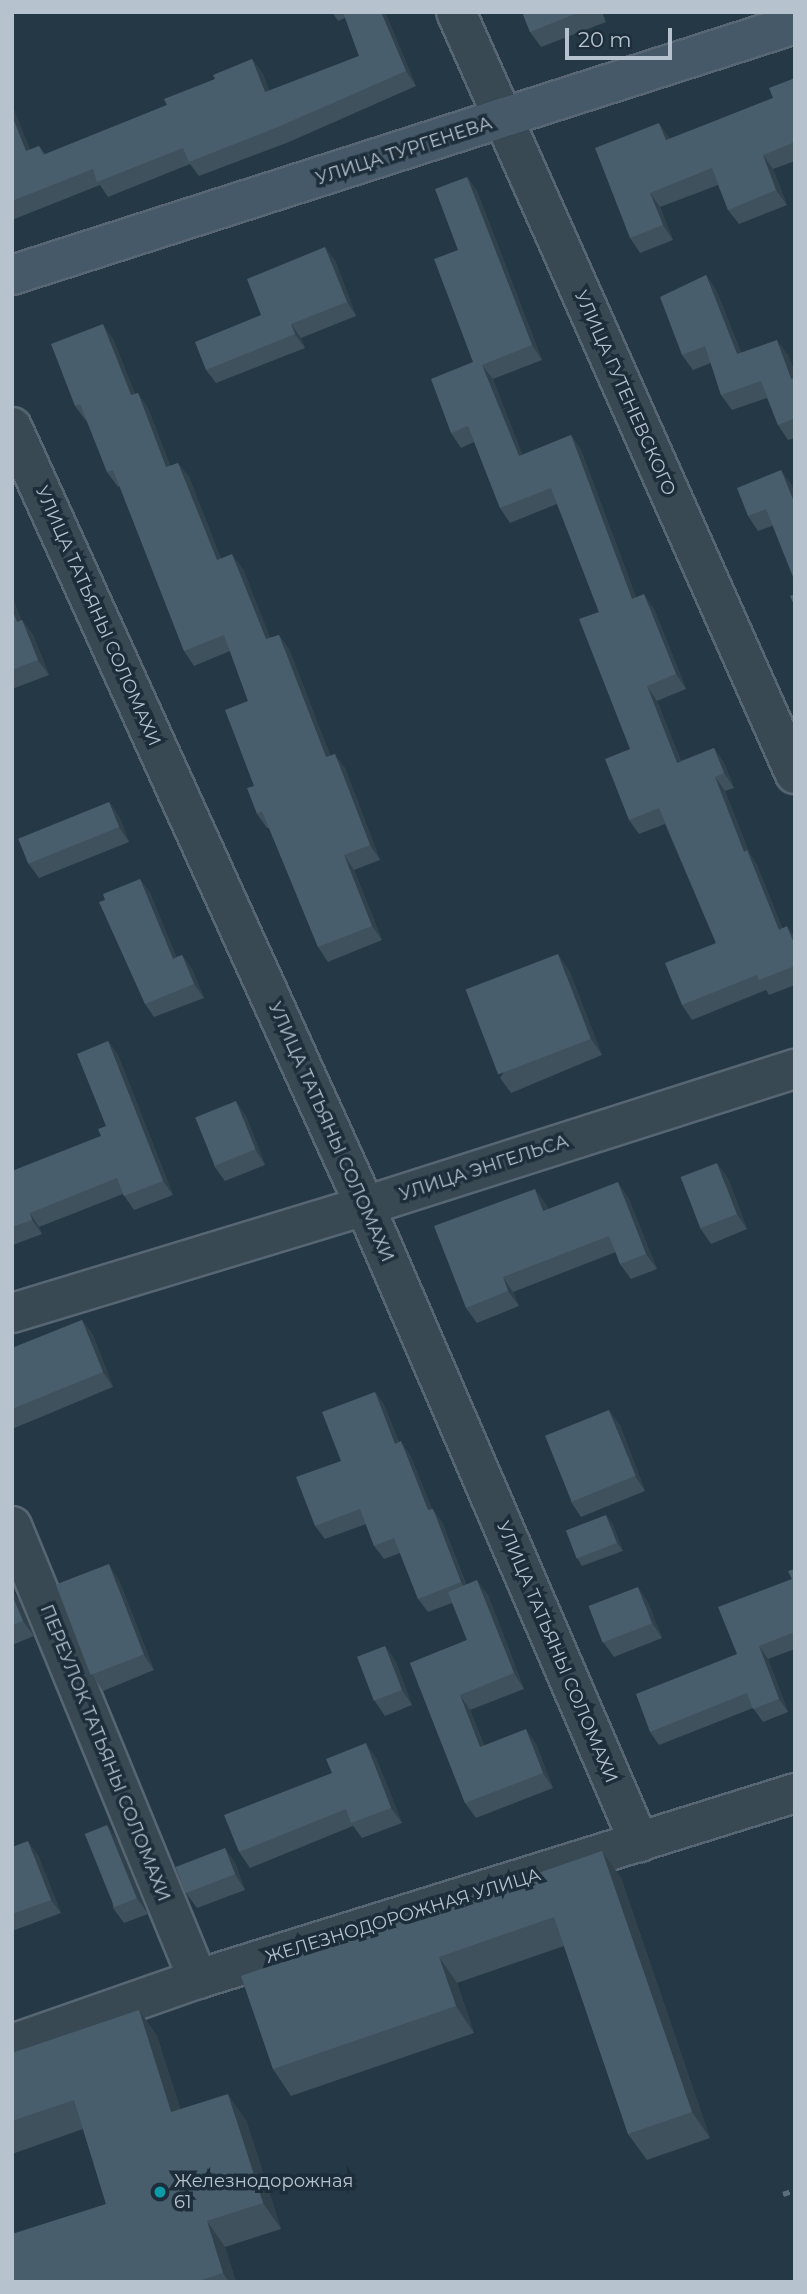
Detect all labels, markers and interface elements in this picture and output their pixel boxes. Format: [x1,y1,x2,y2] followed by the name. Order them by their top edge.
[569,14,676,58] scale bar
[578,27,632,52] text: 20 m
[313,112,495,190] street label: УЛИЦА ТУРГЕНЕВА
[570,287,680,499] street label: УЛИЦА ГУТЕНЕВСКОГО
[31,483,165,749] street label: УЛИЦА ТАТЬЯНЫ СОЛОМАХИ
[264,999,398,1265] street label: УЛИЦА ТАТЬЯНЫ СОЛОМАХИ
[397,1130,571,1206] street label: УЛИЦА ЭНГЕЛЬСА
[492,1518,622,1786] street label: УЛИЦА ТАТЬЯНЫ СОЛОМАХИ
[35,1601,175,1905] street label: ПЕРЕУЛОК ТАТЬЯНЫ СОЛОМАХИ
[263,1864,543,1968] street label: ЖЕЛЕЗНОДОРОЖНАЯ УЛИЦА
[174,2171,353,2214] place label: Железнодорожная 61
[152,2184,168,2200] marker: Железнодорожная 61

